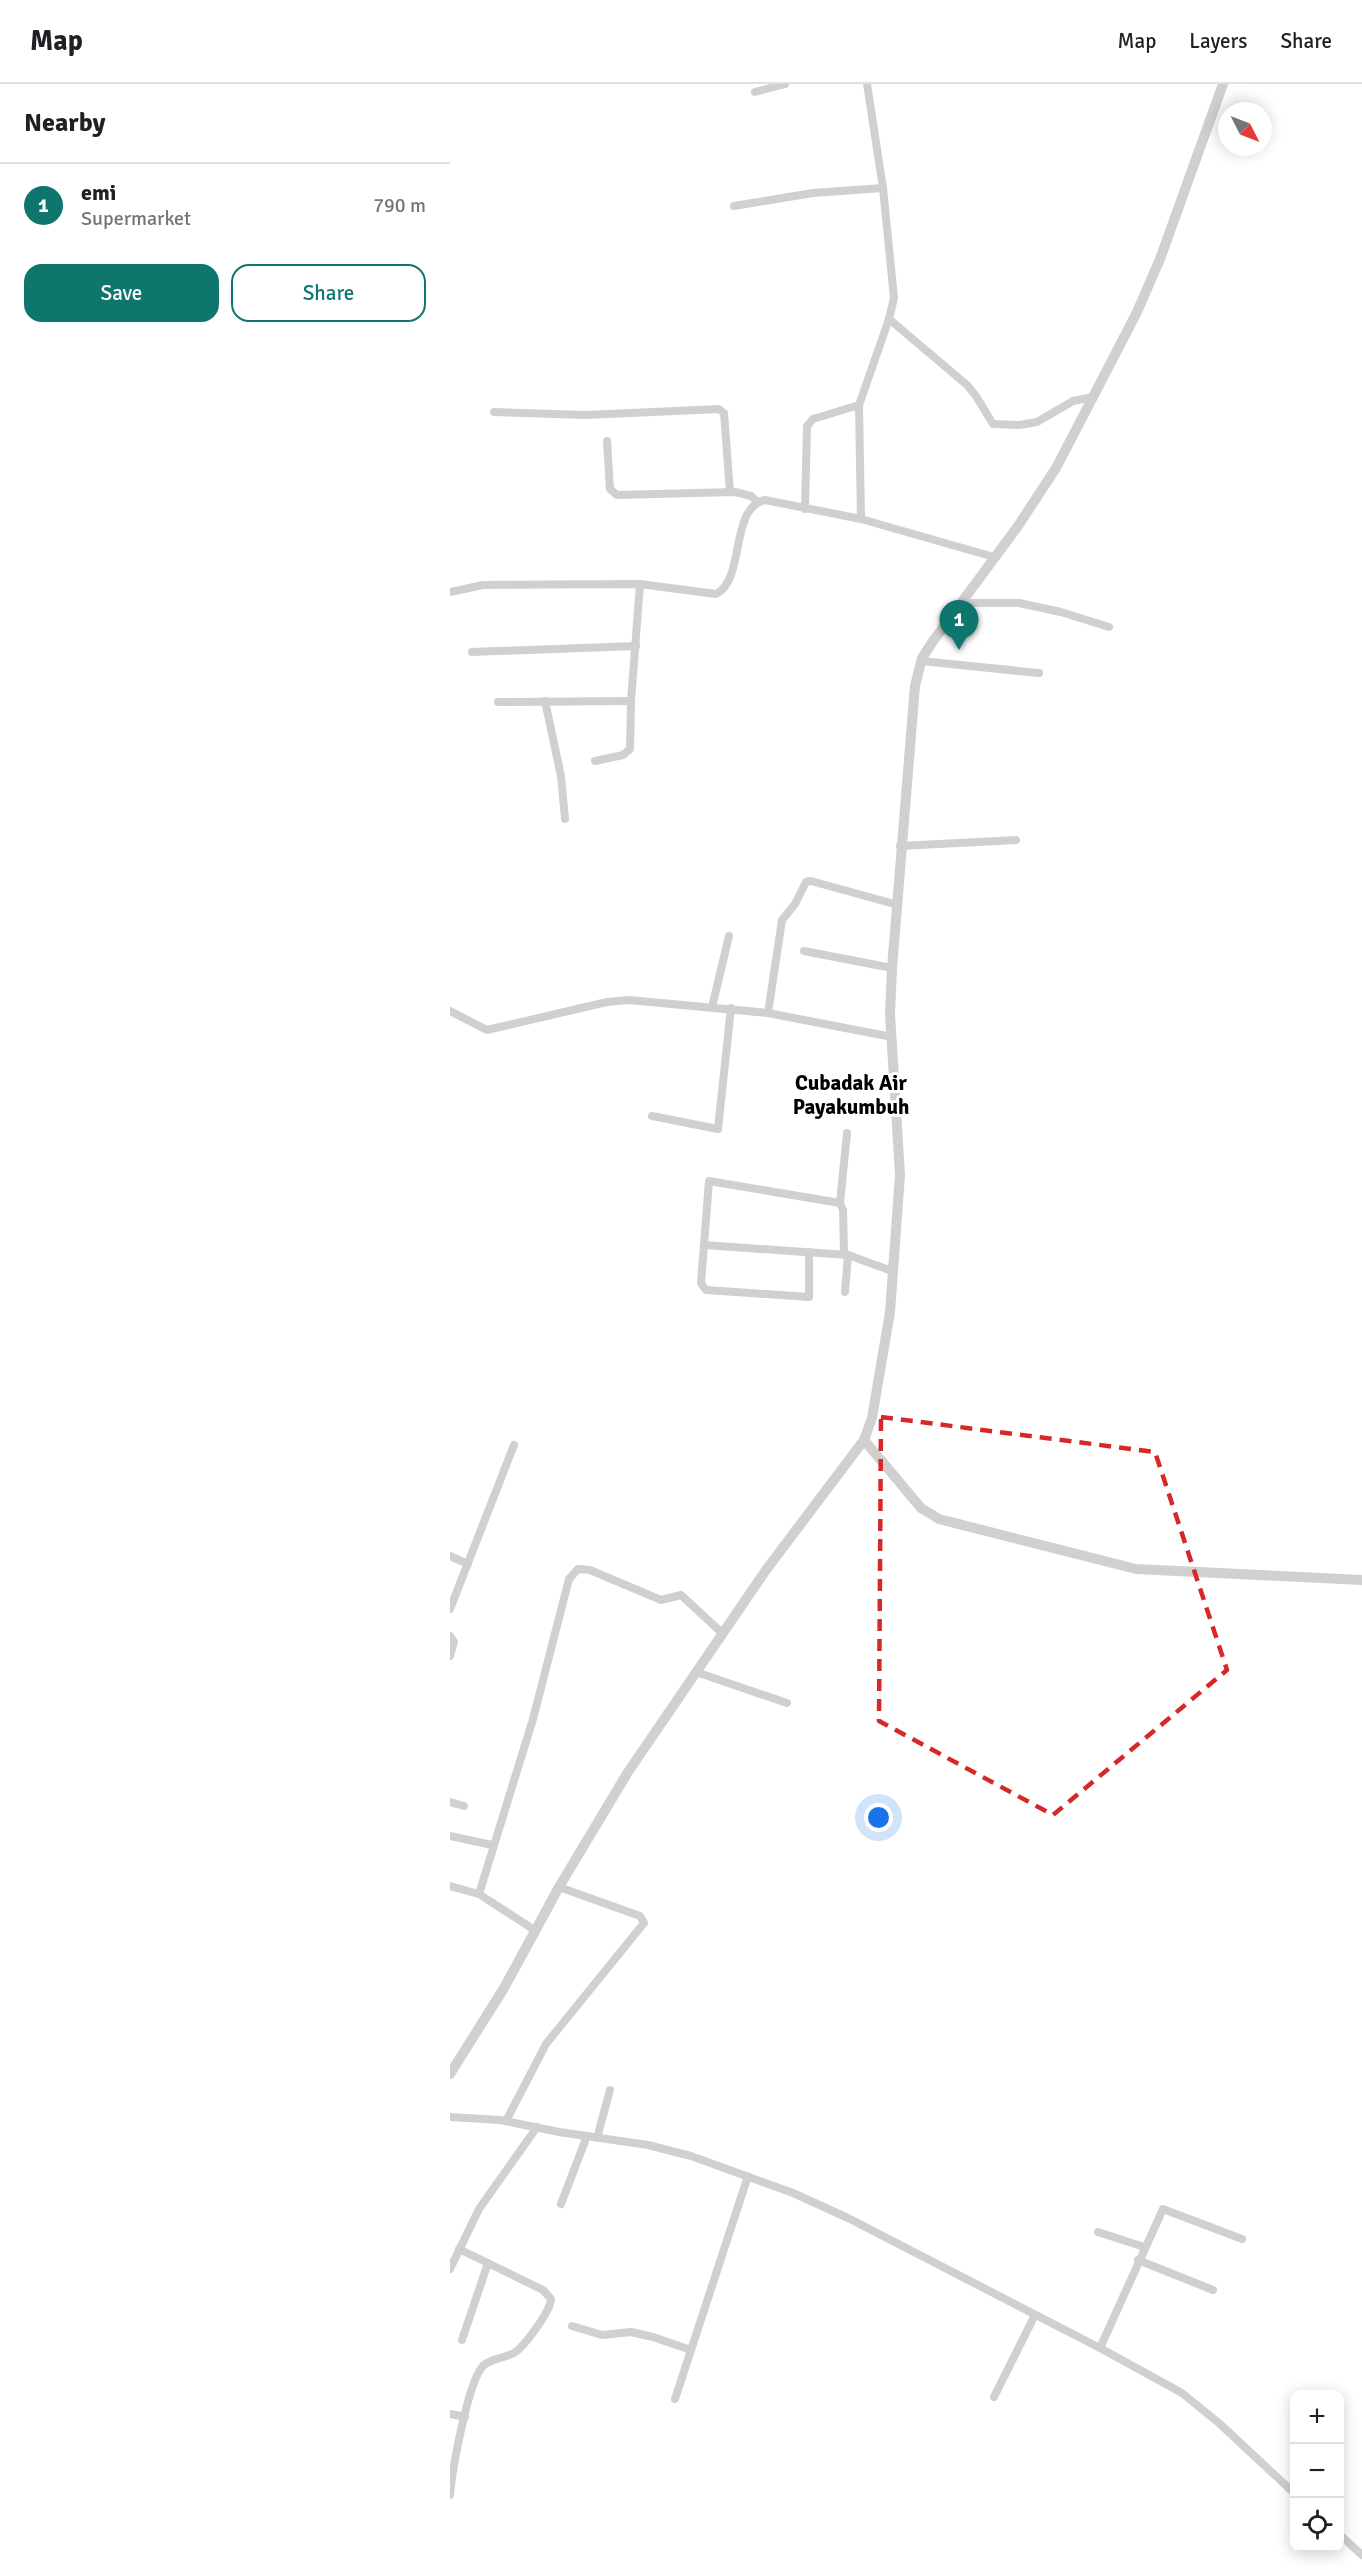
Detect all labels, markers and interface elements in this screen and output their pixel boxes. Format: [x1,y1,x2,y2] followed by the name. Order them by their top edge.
[30,24,83,58] text: Map
[1118,28,1156,54] text: Map
[1189,28,1247,54] text: Layers
[1280,28,1332,54] text: Share
[1218,102,1272,156] north arrow
[24,107,105,139] text: Nearby
[81,179,116,206] text: emi
[38,193,49,218] text: 1
[373,193,426,218] text: 790 m
[81,206,191,231] text: Supermarket
[24,264,219,322] button: Save
[231,264,426,322] button: Share
[940,600,978,650] pin: 1
[793,1070,909,1120] district label: Cubadak Air Payakumbuh
[864,1803,893,1832] your location
[1290,2390,1344,2552] map controls
[1290,2390,1344,2444] button: +
[1290,2444,1344,2498] button: −
[1290,2498,1344,2552] button: locate

